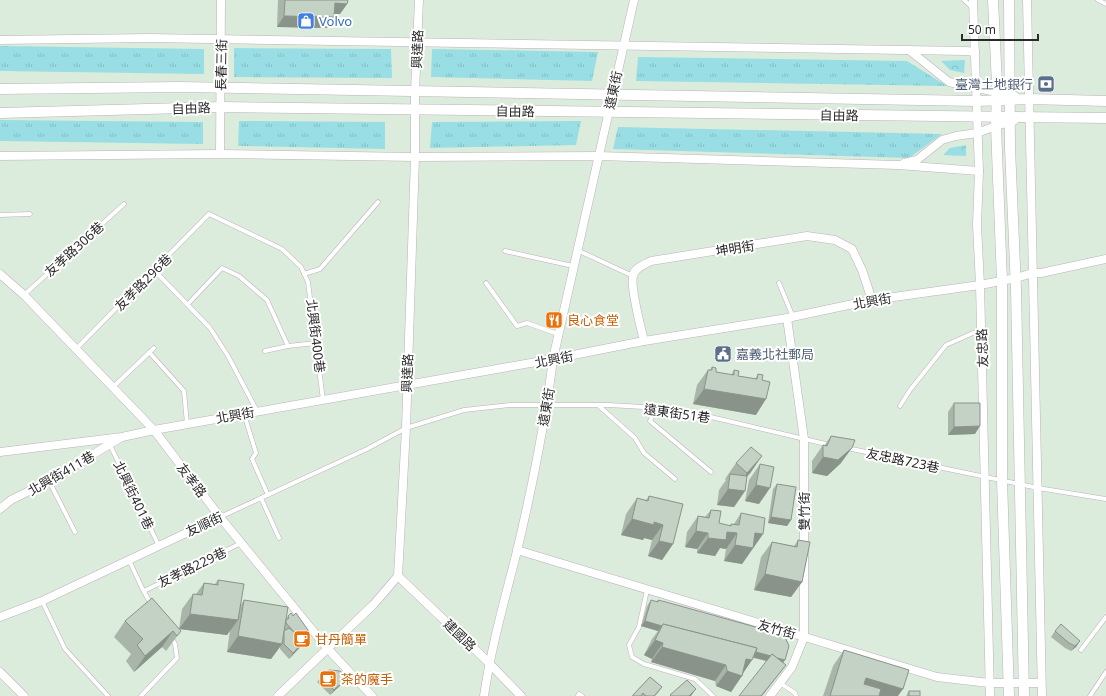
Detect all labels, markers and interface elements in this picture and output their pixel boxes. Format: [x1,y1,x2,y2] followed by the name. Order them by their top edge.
[296,11,316,31] shop icon: Volvo
[319,12,352,30] place label: Volvo
[962,16,1038,42] scale bar
[968,21,996,38] text: 50 m
[407,29,427,69] street label: 興達路
[212,39,230,91] street label: 長春三街
[600,69,626,111] street label: 遠東街
[1036,74,1056,94] bank icon: 臺灣土地銀行
[955,75,1033,93] place label: 臺灣土地銀行
[171,98,211,118] street label: 自由路
[495,102,535,120] street label: 自由路
[819,106,859,124] street label: 自由路
[40,217,108,281] street label: 友孝路306巷
[714,236,756,260] street label: 坤明街
[110,249,176,315] street label: 友孝路296巷
[851,289,893,313] street label: 北興街
[303,298,329,374] street label: 北興街400巷
[544,310,564,330] restaurant icon: 良心食堂
[567,311,619,329] place label: 良心食堂
[972,328,992,368] street label: 友忠路
[713,344,733,364] public building icon: 嘉義北社郵局
[736,345,814,363] place label: 嘉義北社郵局
[533,346,575,372] street label: 北興街
[397,353,417,393] street label: 興達路
[534,386,558,428] street label: 遠東街
[643,399,711,427] street label: 遠東街51巷
[214,403,256,427] street label: 北興街
[865,443,941,477] street label: 友忠路723巷
[24,447,98,499] street label: 北興街411巷
[110,458,158,532] street label: 北興街401巷
[173,459,211,501] street label: 友孝路
[795,491,813,531] street label: 雙竹街
[183,508,225,540] street label: 友順街
[155,543,229,591] street label: 友孝路229巷
[440,615,480,655] street label: 建國路
[756,615,798,643] street label: 友竹街
[292,629,312,649] cafe icon: 甘丹簡單
[315,630,367,648] place label: 甘丹簡單
[318,669,338,689] cafe icon: 茶的魔手
[341,670,393,688] place label: 茶的魔手

